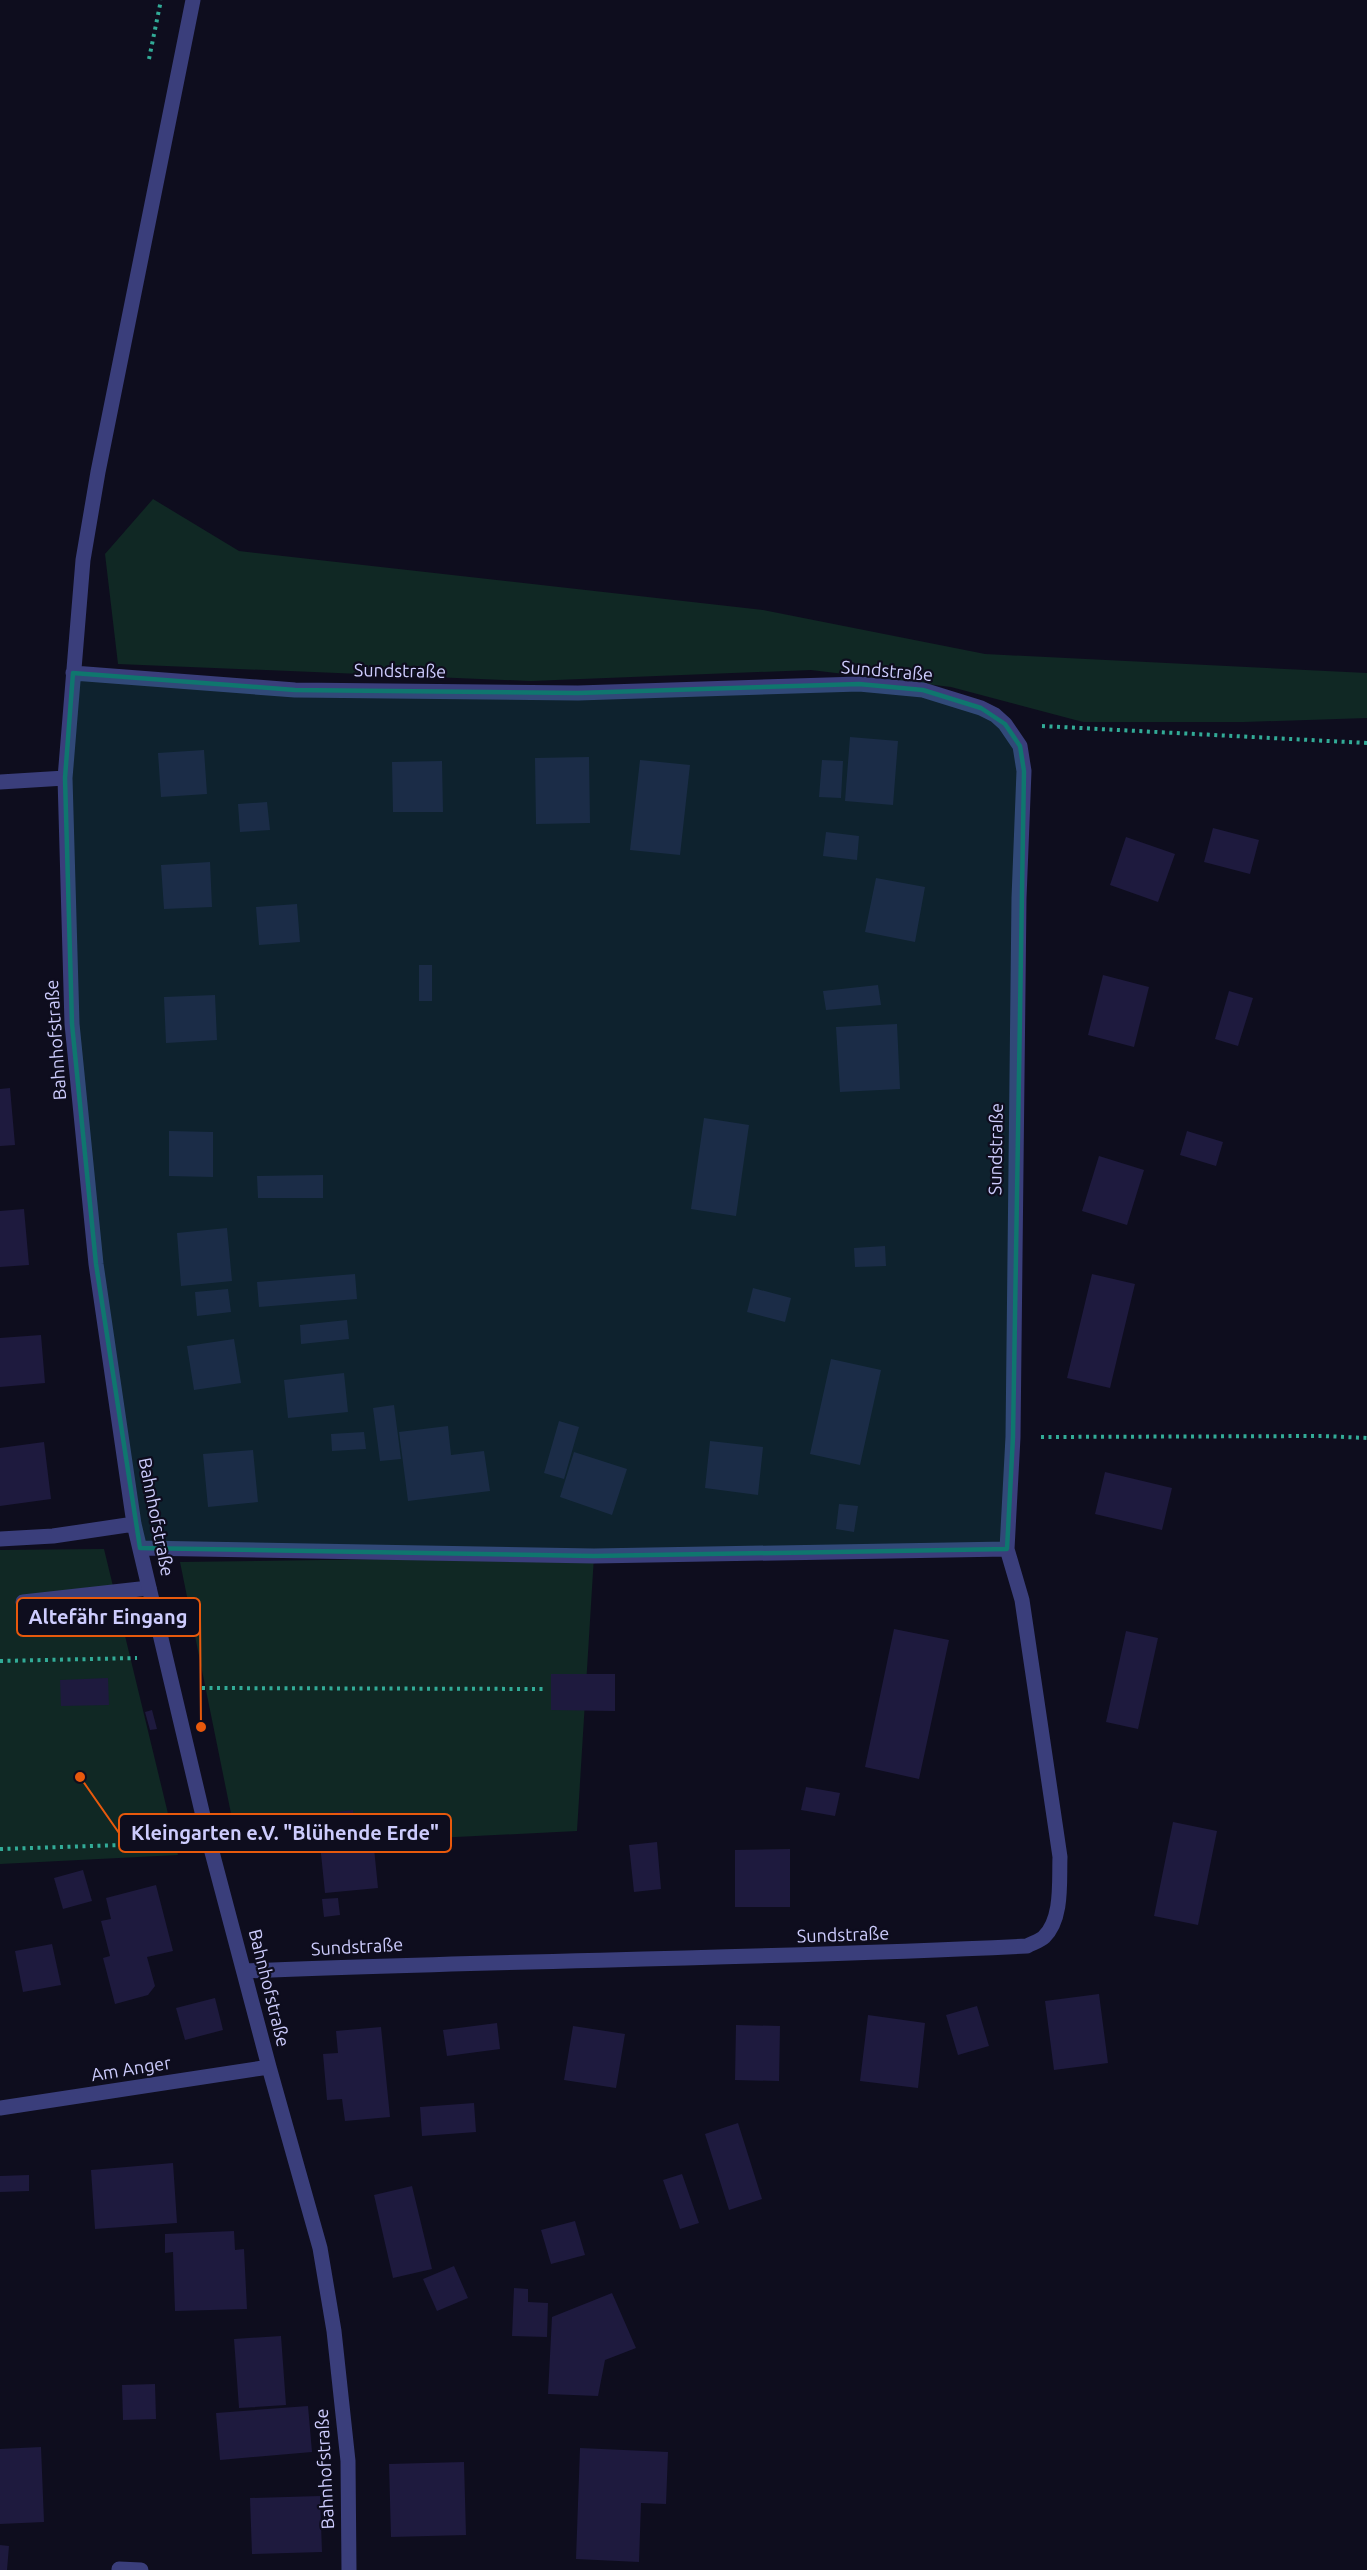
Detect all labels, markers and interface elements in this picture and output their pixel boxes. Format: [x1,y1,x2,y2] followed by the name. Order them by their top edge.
[840,656,934,684] street label: Sundstraße
[354,659,446,681] street label: Sundstraße
[41,979,69,1101] street label: Bahnhofstraße
[984,1103,1006,1195] street label: Sundstraße
[136,1456,178,1578] street label: Bahnhofstraße
[17,1598,200,1636] callout: Altefähr Eingang
[29,1605,187,1628] text: Altefähr Eingang
[119,1814,451,1852] callout: Kleingarten e.V. "Blühende Erde"
[131,1821,439,1844] text: Kleingarten e.V. "Blühende Erde"
[797,1922,889,1946] street label: Sundstraße
[246,1927,294,2049] street label: Bahnhofstraße
[310,1934,404,1958] street label: Sundstraße
[90,2052,172,2084] street label: Am Anger
[311,2408,337,2530] street label: Bahnhofstraße

